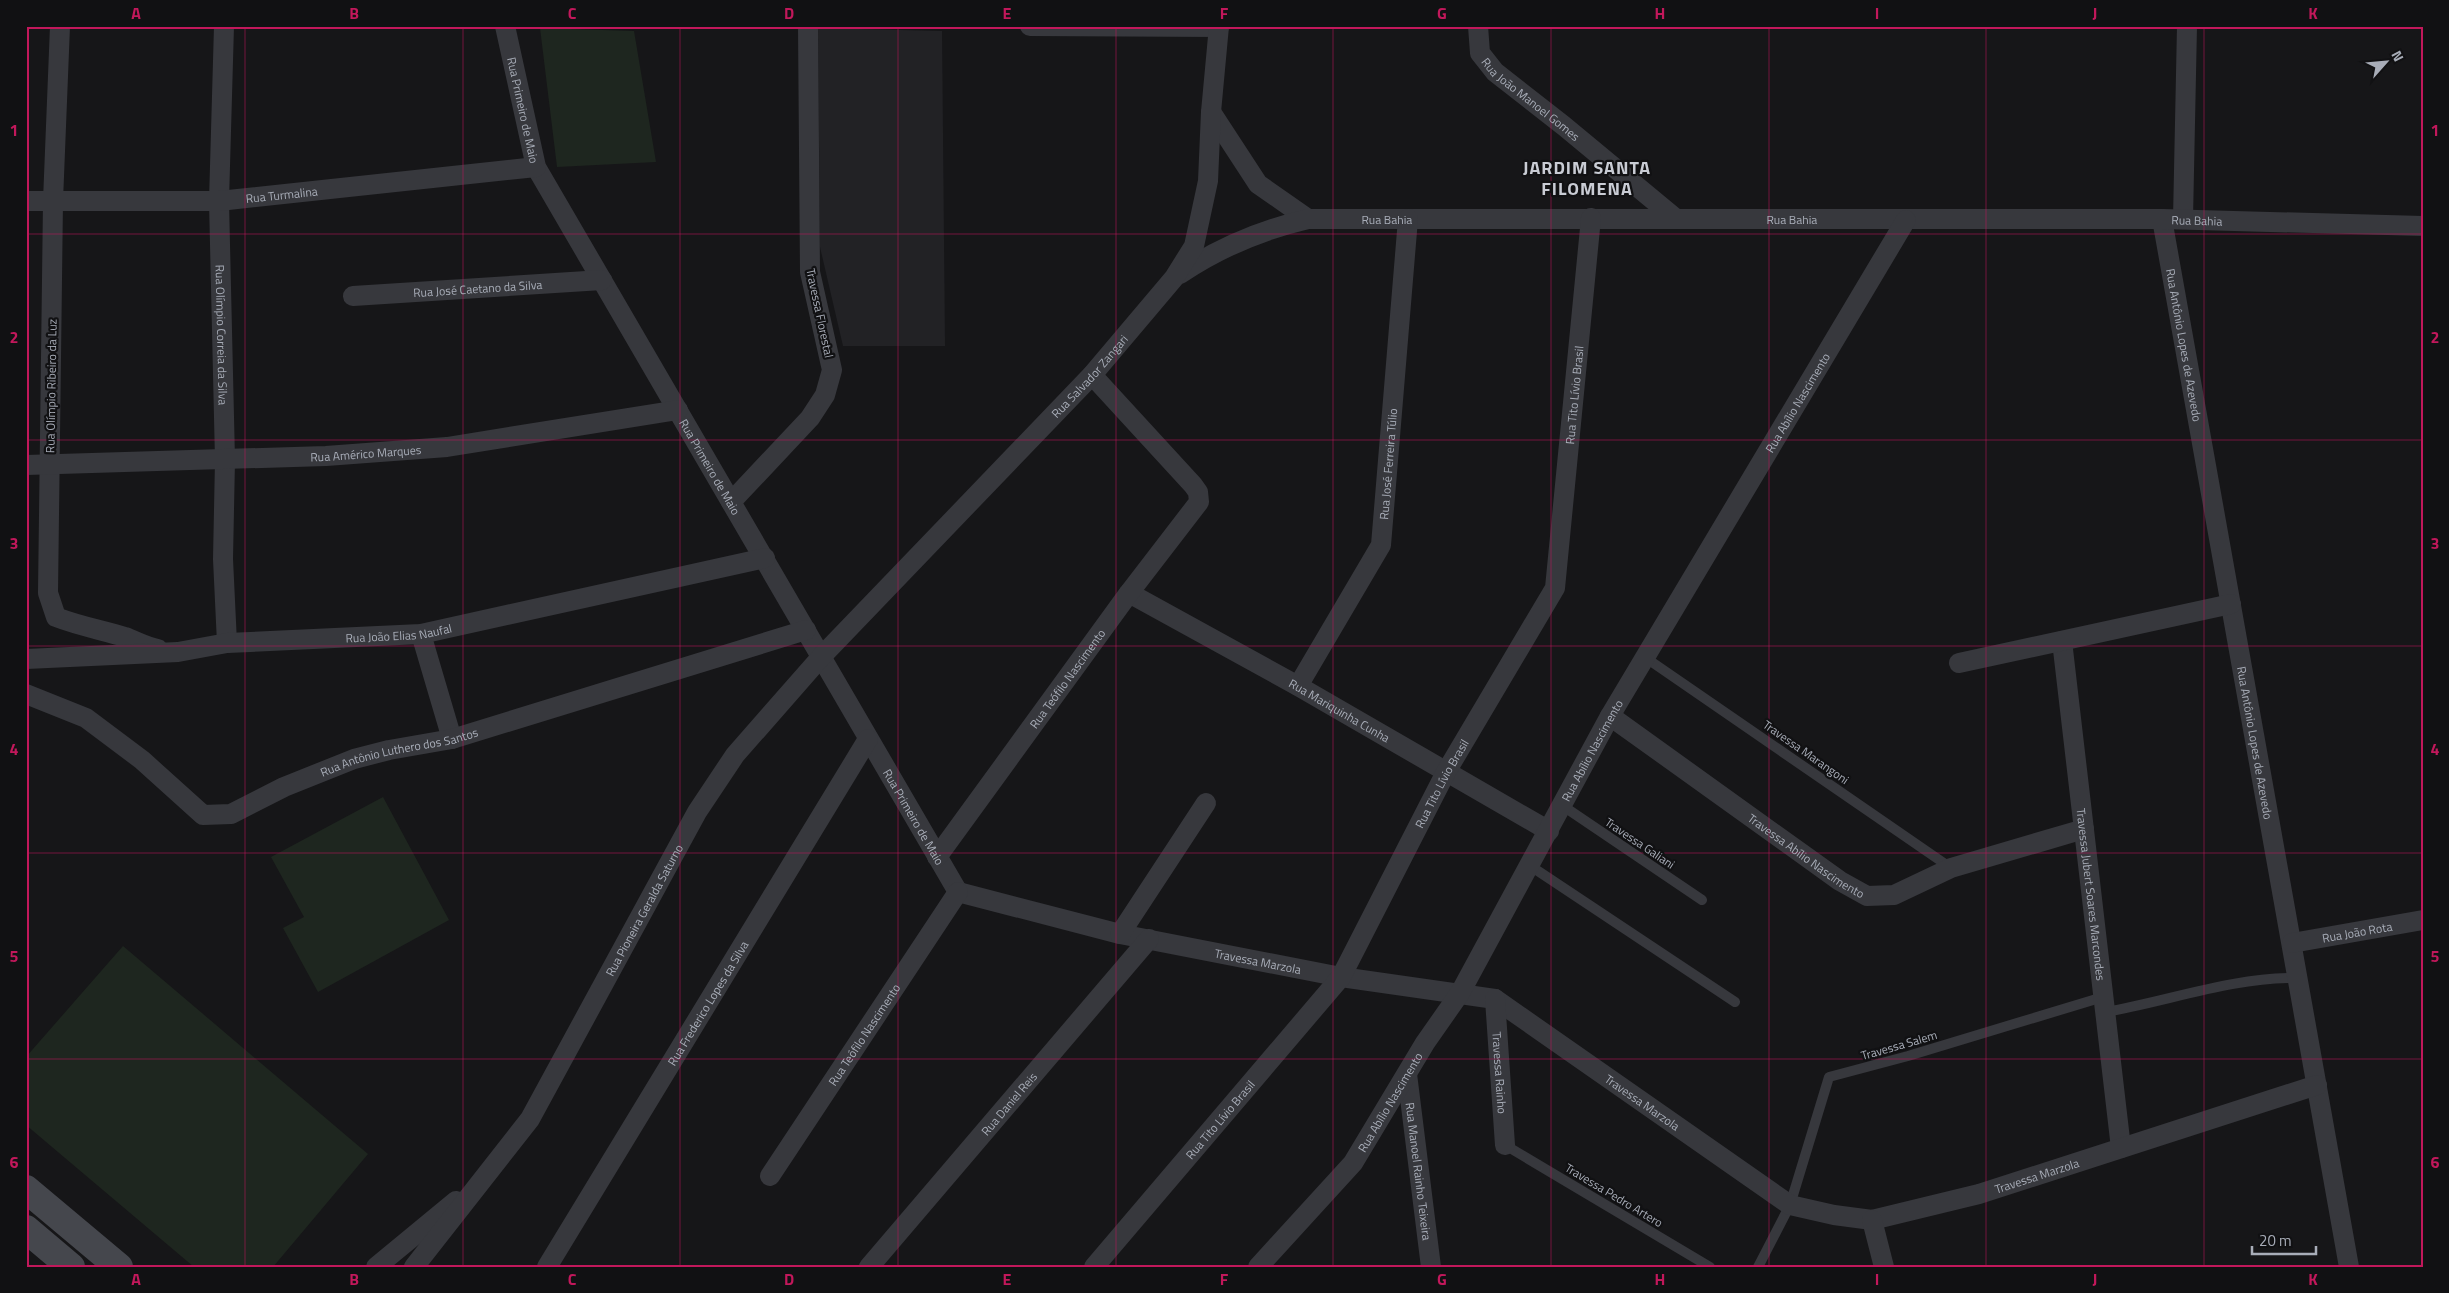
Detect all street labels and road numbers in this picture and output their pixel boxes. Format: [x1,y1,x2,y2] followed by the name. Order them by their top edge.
[1477,53,1585,145] street label: Rua João Manoel Gomes
[503,55,544,165] street label: Rua Primeiro de Maio
[245,181,319,208] street label: Rua Turmalina
[1361,210,1412,229] street label: Rua Bahia
[1766,210,1817,229] street label: Rua Bahia
[2171,210,2223,230] street label: Rua Bahia
[211,264,233,405] street label: Rua Olímpio Correia da Silva
[801,267,839,359] street label: Travessa Florestal
[2161,267,2207,423] street label: Rua Antônio Lopes de Azevedo
[413,274,543,302] street label: Rua José Caetano da Silva
[40,319,62,453] street label: Rua Olímpio Ribeiro da Luz
[1046,330,1132,422] street label: Rua Salvador Zangari
[1560,345,1588,445] street label: Rua Tito Lívio Brasil
[1760,349,1834,456] street label: Rua Abílio Nascimento
[1374,407,1402,520] street label: Rua José Ferreira Túlio
[675,415,746,518] street label: Rua Primeiro de Maio
[310,439,422,466] street label: Rua Américo Marques
[345,618,454,647] street label: Rua João Elias Naufal
[1024,625,1110,732] street label: Rua Teófilo Nascimento
[2232,665,2278,821] street label: Rua Antônio Lopes de Azevedo
[1286,673,1394,747] street label: Rua Mariquinha Cunha
[1556,696,1627,805] street label: Rua Abílio Nascimento
[1759,715,1853,789] street label: Travessa Marangoni
[317,722,481,781] street label: Rua Antônio Luthero dos Santos
[1409,735,1473,831] street label: Rua Tito Lívio Brasil
[879,765,950,868] street label: Rua Primeiro de Maio
[2072,807,2111,982] street label: Travessa Jubert Soares Marcondes
[1744,808,1868,902] street label: Travessa Abílio Nascimento
[1601,813,1679,873] street label: Travessa Galiani
[600,840,687,980] street label: Rua Pioneira Geralda Saturno
[2320,916,2394,947] street label: Rua João Rota
[662,937,753,1069] street label: Rua Frederico Lopes da Silva
[1213,943,1303,979] street label: Travessa Marzola
[823,979,905,1089] street label: Rua Teófilo Nascimento
[1859,1025,1939,1065] street label: Travessa Salem
[1488,1031,1512,1115] street label: Travessa Rainho
[1352,1048,1427,1156] street label: Rua Abílio Nascimento
[976,1067,1042,1139] street label: Rua Daniel Reis
[1601,1069,1684,1135] street label: Travessa Marzola
[1180,1075,1259,1163] street label: Rua Tito Lívio Brasil
[1401,1101,1437,1241] street label: Rua Manoel Rainho Teixeira
[1992,1153,2081,1198] street label: Travessa Marzola
[1561,1158,1667,1232] street label: Travessa Pedro Artero

